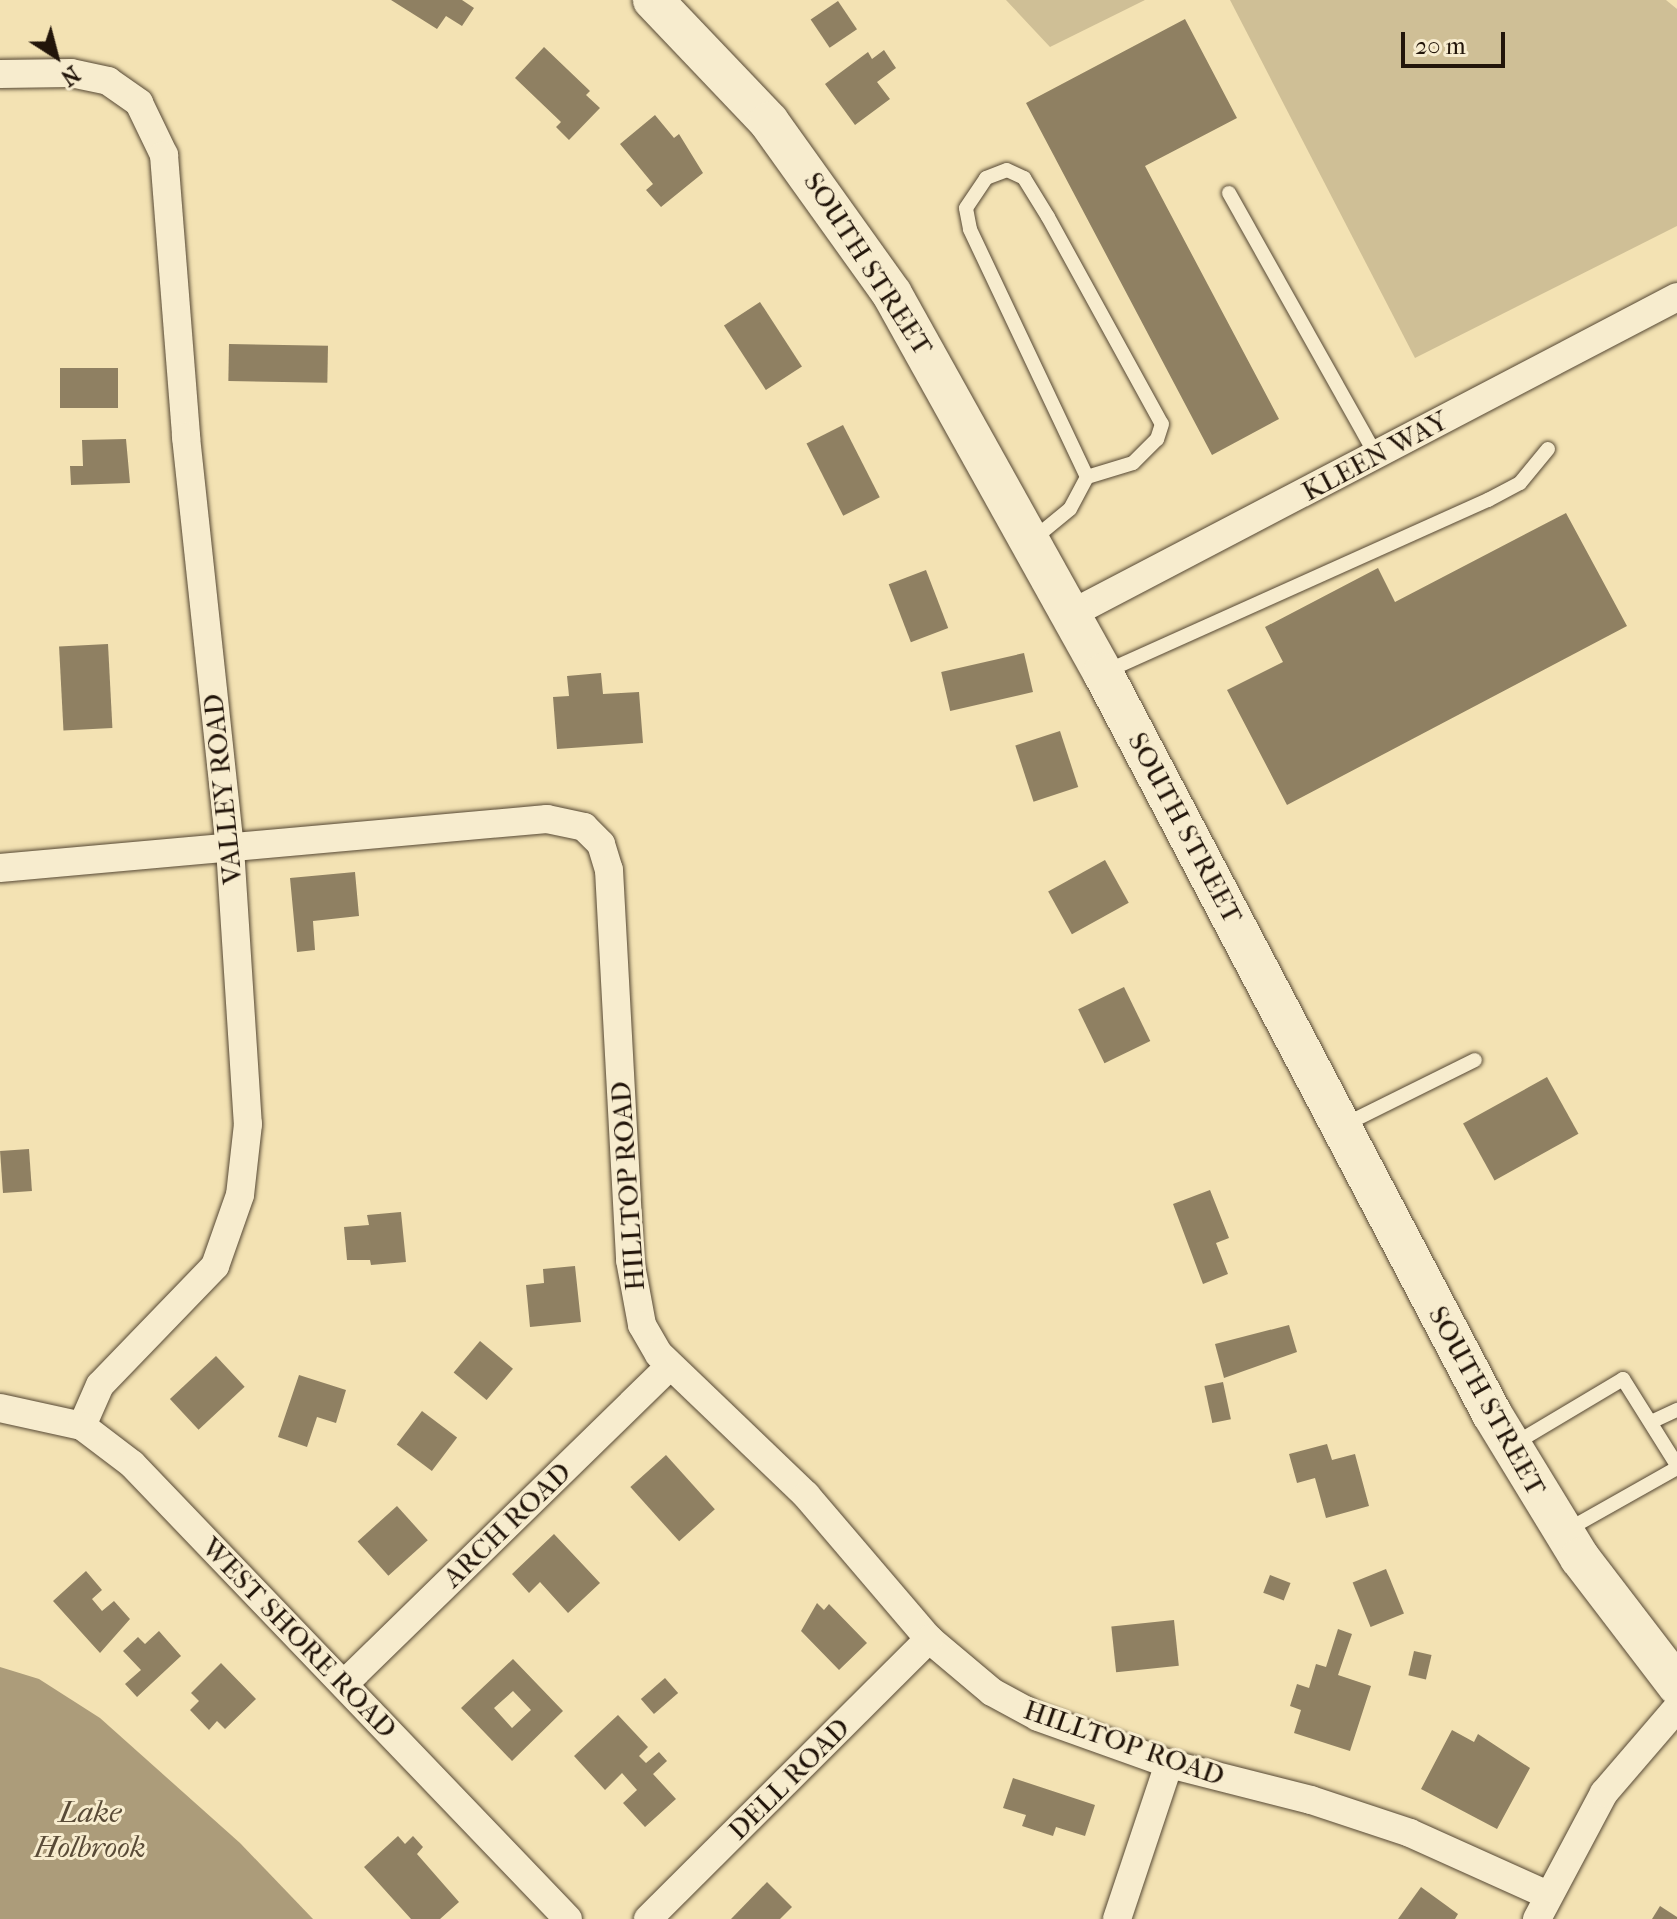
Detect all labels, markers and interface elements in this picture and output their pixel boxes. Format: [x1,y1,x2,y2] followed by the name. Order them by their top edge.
[16,16,96,96] north arrow
[1405,16,1509,66] scale bar
[1415,32,1466,60] text: 20 m
[56,60,85,91] text: N
[796,166,940,362] street label: SOUTH STREET
[1296,403,1454,509] street label: KLEEN WAY
[196,692,250,886] street label: VALLEY ROAD
[1121,727,1249,929] street label: SOUTH STREET
[604,1080,652,1292] street label: HILLTOP ROAD
[1421,1300,1553,1502] street label: SOUTH STREET
[436,1455,578,1595] street label: ARCH ROAD
[194,1531,404,1745] street label: WEST SHORE ROAD
[1019,1693,1229,1793] street label: HILLTOP ROAD
[721,1711,857,1847] street label: DELL ROAD
[34,1795,146,1866] water label: Lake Holbrook

